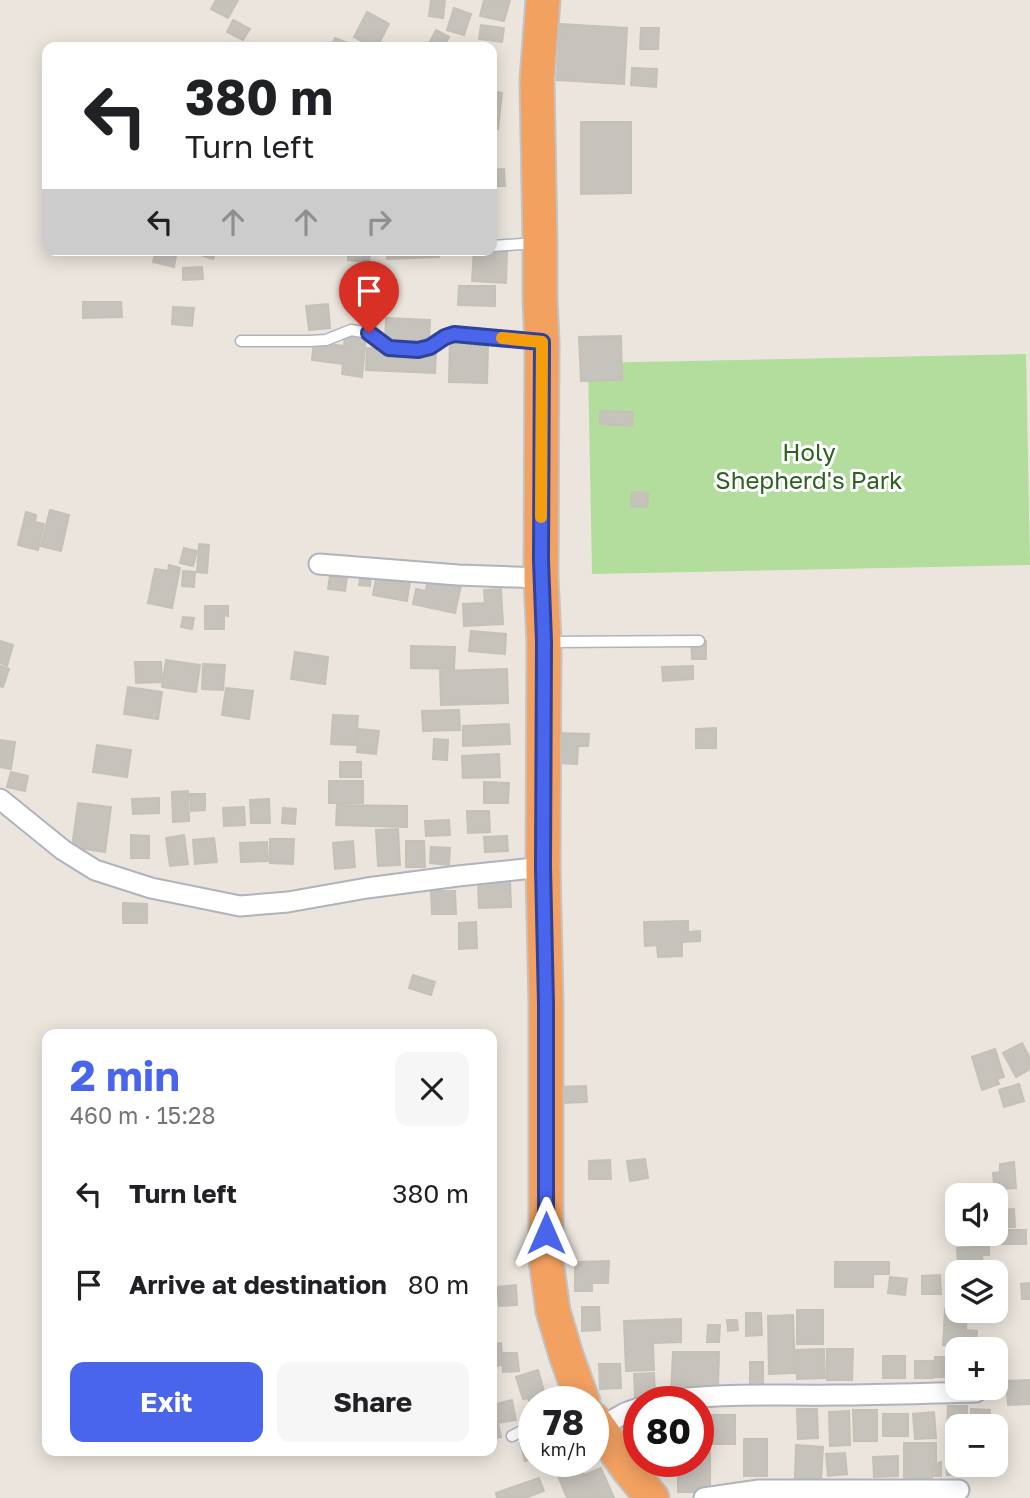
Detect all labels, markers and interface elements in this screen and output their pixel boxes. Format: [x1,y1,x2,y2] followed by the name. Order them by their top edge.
[185,67,333,126] text: 380 m
[70,70,161,161] icon: left
[185,127,314,165] text: Turn left
[141,203,179,241] icon: left
[214,203,252,241] icon: ahead
[287,203,325,241] icon: ahead
[360,203,398,241] icon: right
[339,261,399,333] pin
[350,272,388,310] icon: arrive
[715,437,903,494] park label: Holy Shepherd's Park
[70,1050,180,1100] text: 2 min
[395,1052,469,1126] button: close
[70,1101,215,1129] text: 460 m · 15:28
[70,1175,108,1213] icon: left
[129,1178,237,1209] text: Turn left
[392,1178,469,1209] text: 380 m
[945,1183,1008,1477] map controls
[945,1183,1008,1246] button: sound
[509,1196,583,1270] position arrow
[945,1260,1008,1323] button: layers
[70,1266,108,1304] icon: arrive
[129,1269,387,1300] text: Arrive at destination
[408,1269,469,1300] text: 80 m
[945,1337,1008,1400] button: +
[70,1362,263,1442] button: Exit
[277,1362,469,1442] button: Share
[623,1386,714,1477] speed limit sign: 80
[543,1401,584,1443] text: 78
[945,1414,1008,1477] button: −
[541,1438,586,1460] text: km/h

